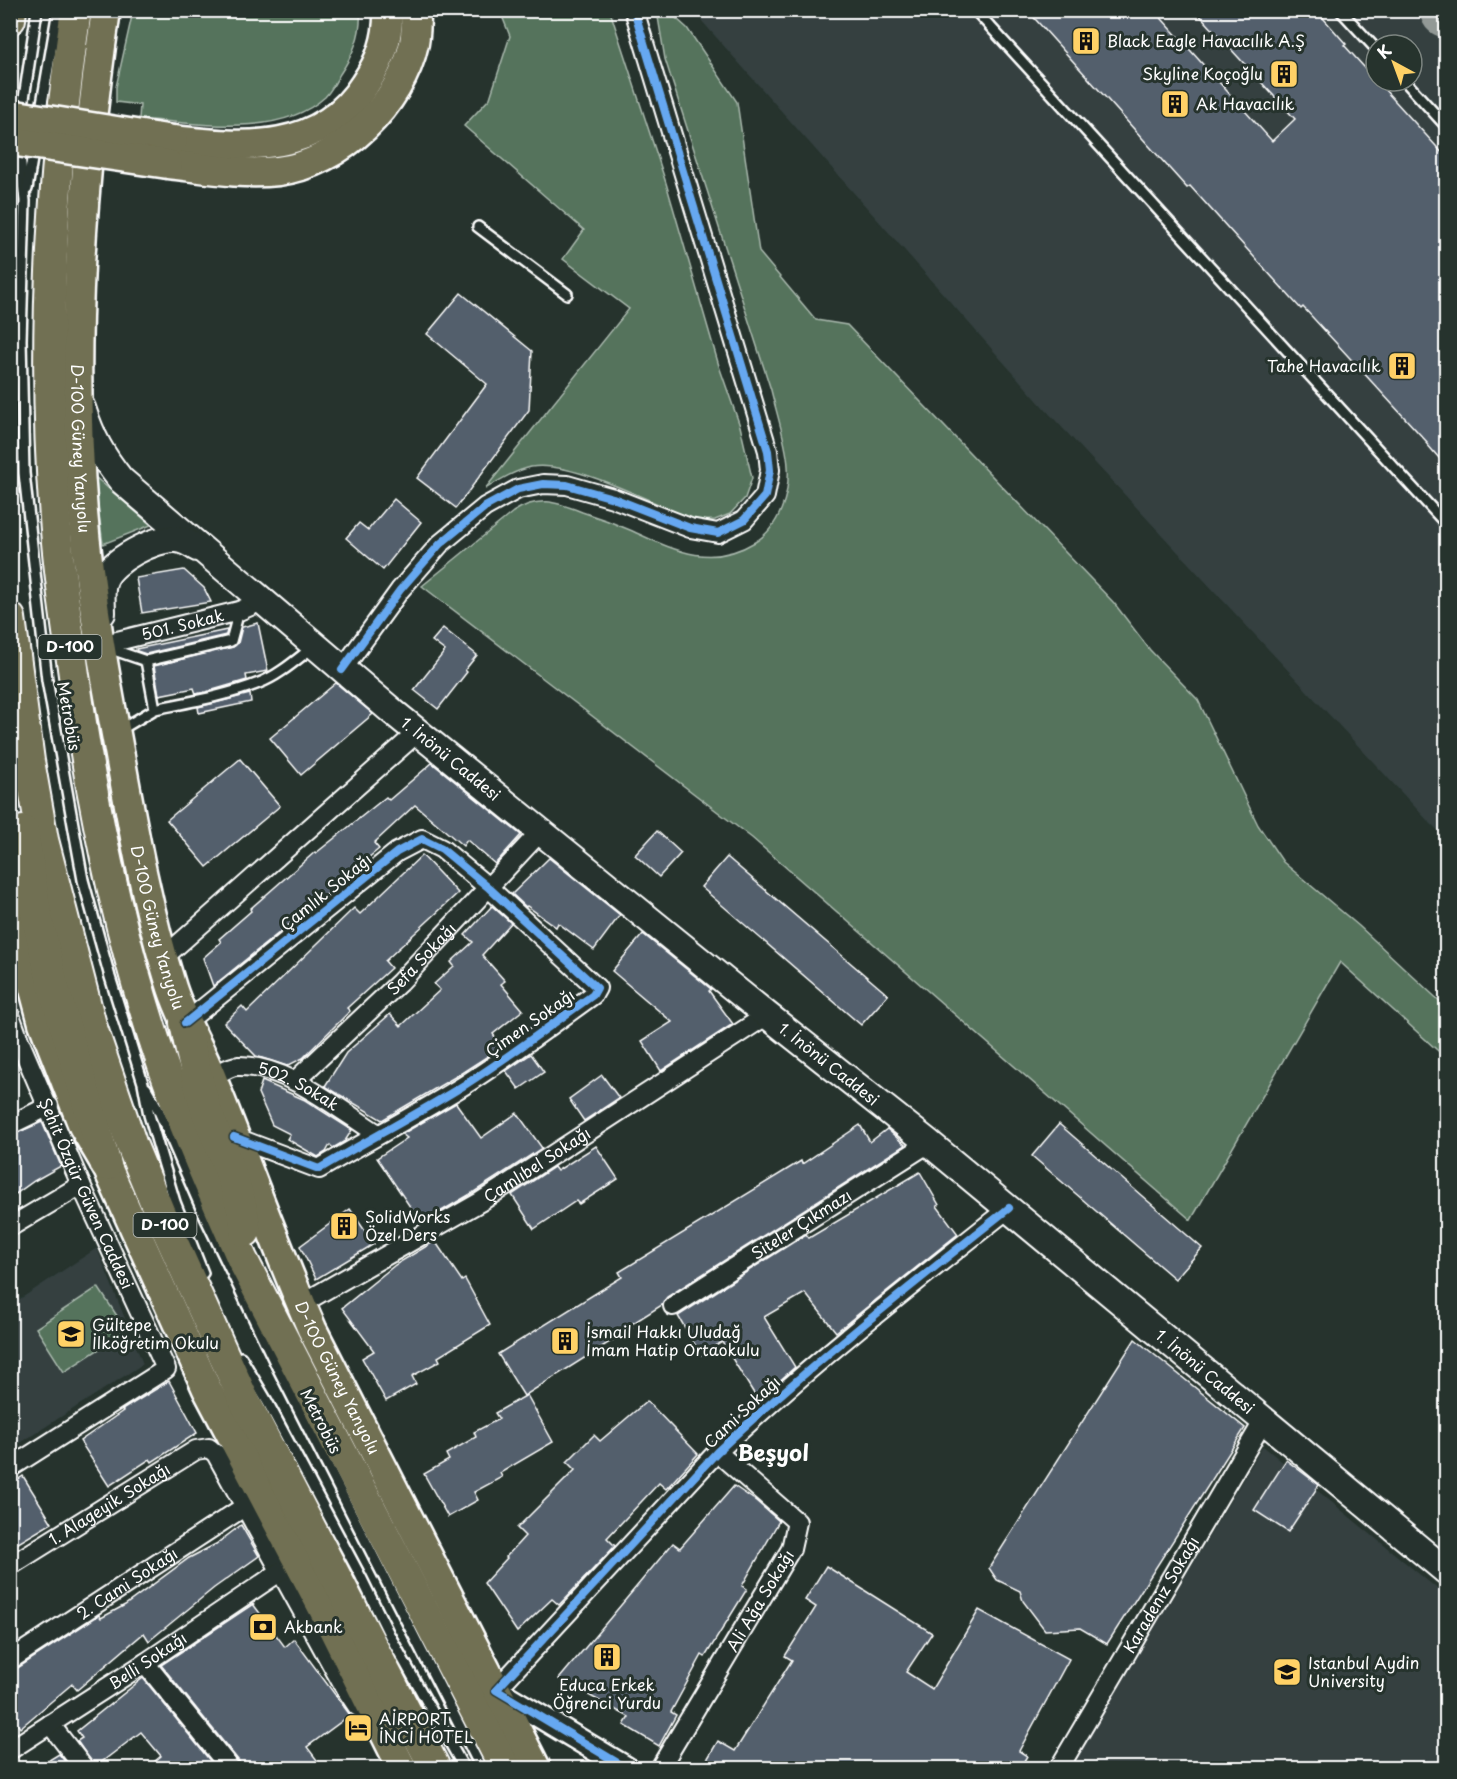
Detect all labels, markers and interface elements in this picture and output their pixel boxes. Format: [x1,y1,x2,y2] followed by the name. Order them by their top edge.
[1070,25,1102,57] building icon: Black Eagle Havacılık A.Ş
[1107,28,1305,52] place label: Black Eagle Havacılık A.Ş
[1364,33,1424,93] north arrow
[1371,38,1396,64] text: K
[1268,58,1300,90] building icon: Skyline Koçoğlu
[1142,61,1263,85] place label: Skyline Koçoğlu
[1159,88,1191,120] building icon: Ak Havacılık
[1196,91,1295,115] place label: Ak Havacılık
[1386,350,1418,382] building icon: Tahe Havacılık
[1267,353,1381,377] place label: Tahe Havacılık
[66,364,98,534] street label: D-100 Güney Yanyolu
[139,602,226,646] street label: 501. Sokak
[38,635,101,659] road number: D-100
[52,679,88,753] street label: Metrobüs
[396,710,506,806] street label: 1. İnönü Caddesi
[126,843,192,1013] street label: D-100 Güney Yanyolu
[274,847,376,936] street label: Çamlık Sokağı
[381,916,461,1000] street label: Sefa Sokağı
[480,982,579,1062] street label: Çimen Sokağı
[774,1016,885,1110] street label: 1. İnönü Caddesi
[256,1055,345,1116] street label: 502. Sokak
[34,1094,140,1293] street label: Şehit Özgür Güven Caddesi
[478,1120,595,1208] street label: Çamlıbel Sokağı
[746,1183,856,1265] street label: Siteler Çıkmazı
[365,1204,450,1246] place label: SolidWorks Özel Ders
[328,1210,360,1242] building icon: SolidWorks Özel Ders
[134,1213,196,1237] road number: D-100
[290,1297,387,1458] street label: D-100 Güney Yanyolu
[92,1312,219,1354] place label: Gültepe İlköğretim Okulu
[55,1318,87,1350] school or university icon: Gültepe İlköğretim Okulu
[586,1319,760,1361] place label: İsmail Hakkı Uludağ İmam Hatip Ortaokulu
[1151,1322,1260,1419] street label: 1. İnönü Caddesi
[549,1325,581,1357] building icon: İsmail Hakkı Uludağ İmam Hatip Ortaokulu
[698,1369,785,1453] street label: Cami Sokağı
[295,1384,349,1457] street label: Metrobüs
[737,1435,809,1468] district label: Beşyol
[43,1456,174,1550] street label: 1. Alageyik Sokağı
[1116,1531,1204,1657] street label: Karadeniz Sokağı
[71,1541,182,1624] street label: 2. Cami Sokağı
[719,1544,799,1656] street label: Ali Ağa Sokağı
[247,1611,279,1643] bank icon: Akbank
[284,1614,343,1638] place label: Akbank
[103,1625,191,1695] street label: Belli Sokağı
[591,1641,623,1673] building icon: Educa Erkek Öğrenci Yurdu
[1308,1650,1419,1692] place label: Istanbul Aydin University
[1271,1656,1303,1688] school or university icon: Istanbul Aydin University
[553,1672,661,1714] place label: Educa Erkek Öğrenci Yurdu
[379,1706,473,1748] place label: AİRPORT İNCİ HOTEL
[342,1712,374,1744] hotel icon: AİRPORT İNCİ HOTEL

